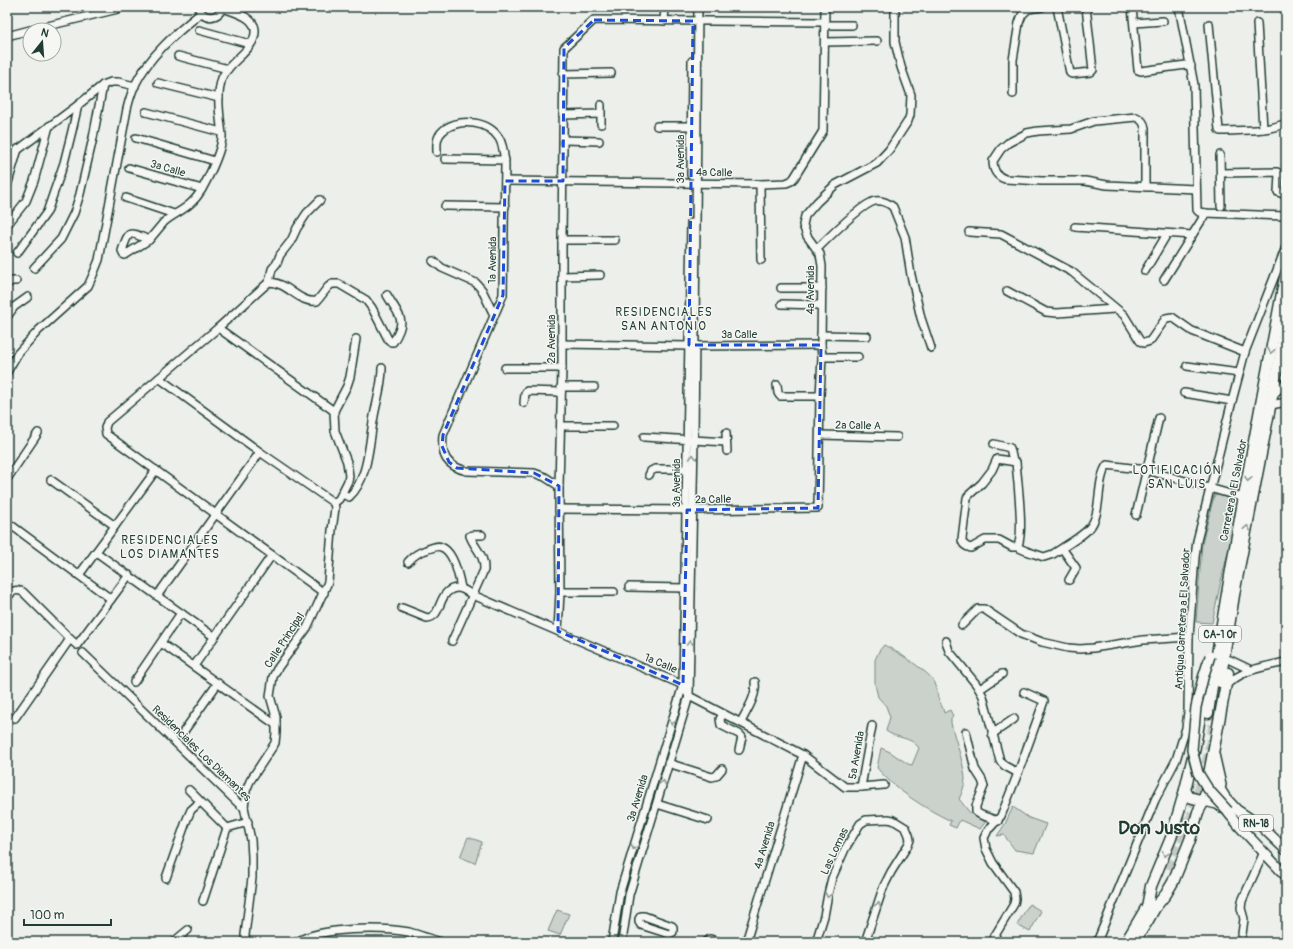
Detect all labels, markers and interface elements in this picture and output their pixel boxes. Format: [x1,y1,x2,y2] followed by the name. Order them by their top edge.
[22,22,62,62] north arrow
[39,26,51,40] text: N
[674,135,687,183] street label: 3a Avenida
[149,157,188,180] street label: 3a Calle
[696,166,733,179] street label: 4a Calle
[486,236,499,284] street label: 1a Avenida
[804,265,817,315] street label: 4a Avenida
[615,305,713,334] district label: RESIDENCIALES SAN ANTONIO
[545,315,558,363] street label: 2a Avenida
[721,328,758,341] street label: 3a Calle
[1267,348,1276,354] one-way arrow
[835,419,881,432] street label: 2a Calle A
[1217,438,1250,542] street label: Carretera a El Salvador
[689,454,698,460] one-way arrow
[670,459,683,507] street label: 3a Avenida
[1132,462,1222,492] district label: LOTIFICACIÓN SAN LUIS
[1244,476,1252,482] one-way arrow
[695,493,732,506] street label: 2a Calle
[1243,525,1251,531] one-way arrow
[120,533,220,562] district label: RESIDENCIALES LOS DIAMANTES
[1172,548,1193,690] street label: Antigua Carretera a El Salvador
[262,610,307,670] street label: Calle Principal
[1199,626,1241,642] road number: CA-1 Or
[686,640,695,646] one-way arrow
[642,651,680,676] street label: 1a Calle
[150,703,254,804] street label: Residenciales Los Diamantes
[668,719,677,726] one-way arrow
[846,730,867,780] street label: 5a Avenida
[624,773,651,823] street label: 3a Avenida
[658,779,667,786] one-way arrow
[1239,815,1273,831] road number: RN-18
[1118,816,1201,840] district label: Don Justo
[751,820,778,871] street label: 4a Avenida
[818,826,851,877] street label: Las Lomas
[630,843,639,850] one-way arrow
[1161,850,1169,857] one-way arrow
[824,891,833,898] one-way arrow
[24,901,111,927] scale bar
[873,902,881,909] one-way arrow
[30,908,65,923] text: 100 m

